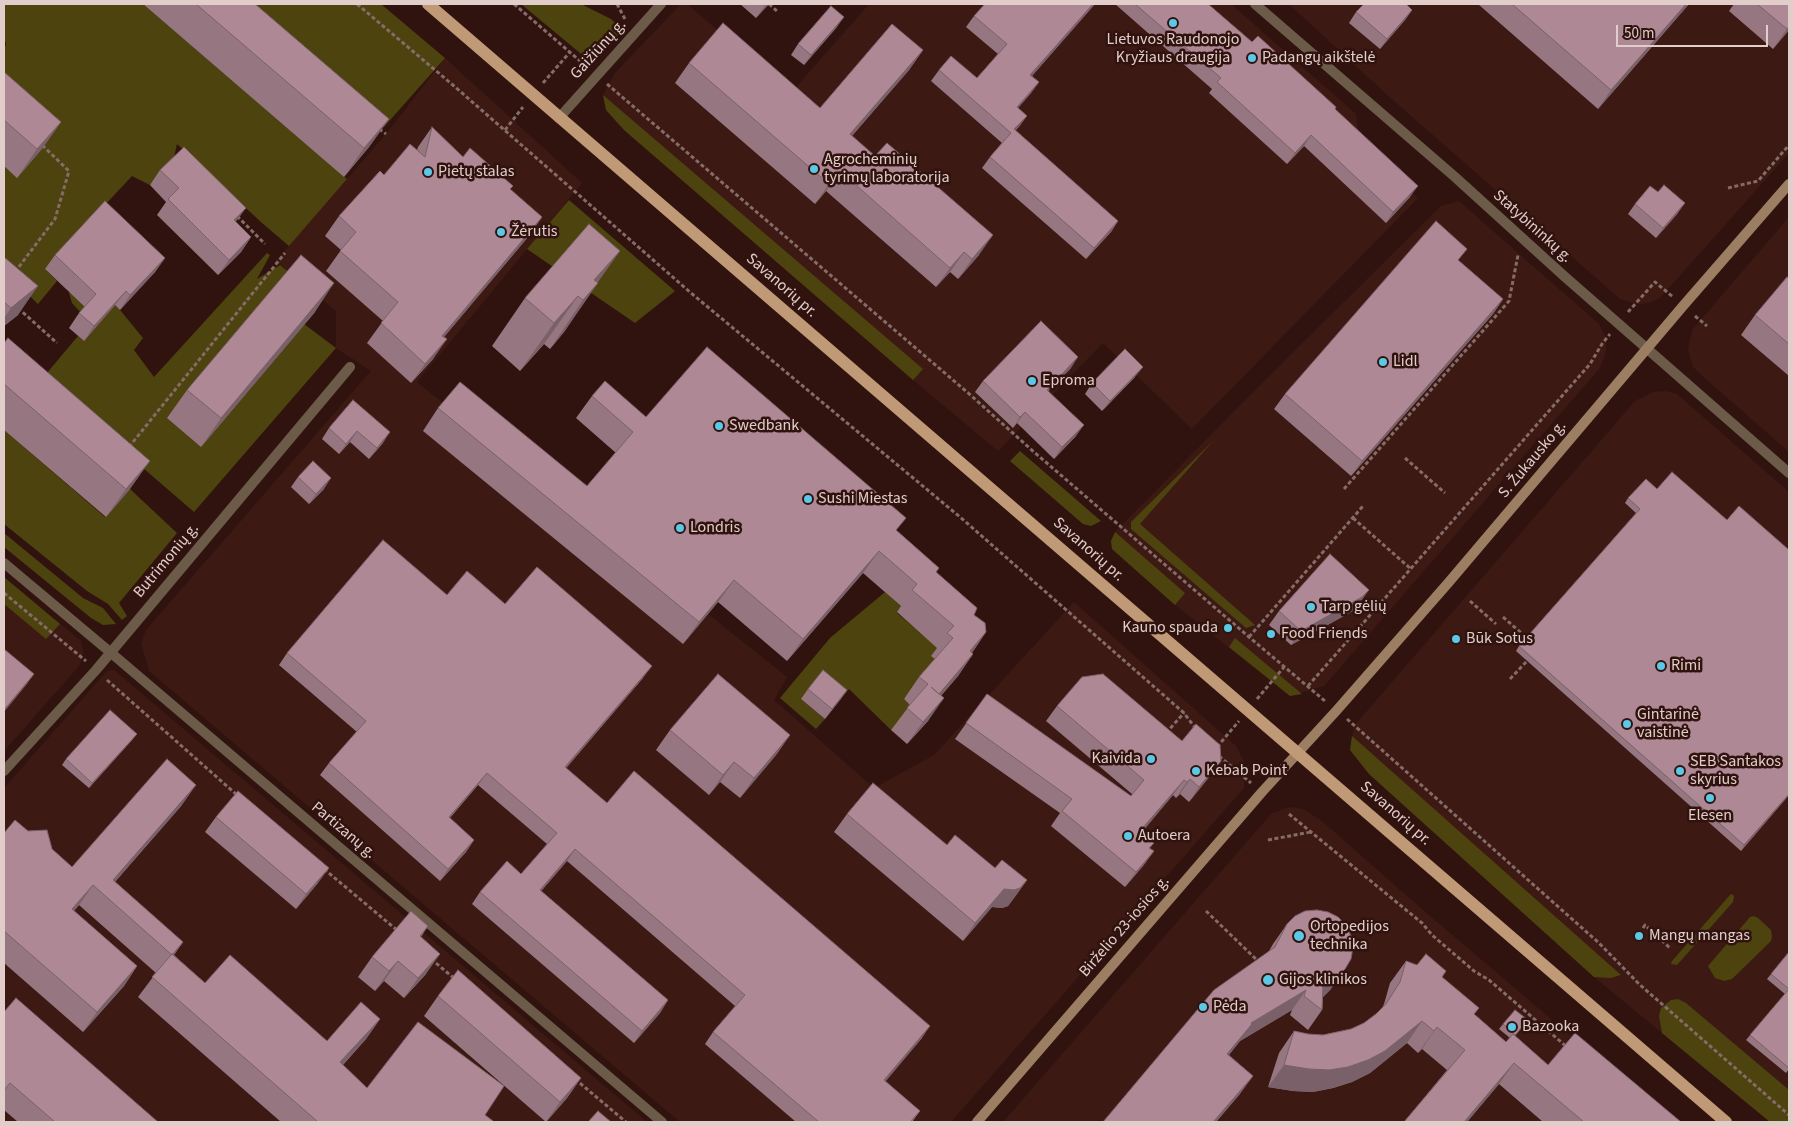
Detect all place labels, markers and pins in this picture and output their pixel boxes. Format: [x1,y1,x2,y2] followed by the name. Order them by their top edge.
[1167,17,1179,29] marker: Lietuvos Raudonojo Kryžiaus draugija
[1107,30,1239,68] place label: Lietuvos Raudonojo Kryžiaus draugija
[1262,48,1376,68] place label: Padangų aikštelė
[1246,52,1258,64] marker: Padangų aikštelė
[824,150,950,188] place label: Agrocheminių tyrimų laboratorija
[438,162,514,182] place label: Pietų stalas
[808,163,820,175] marker: Agrocheminių tyrimų laboratorija
[422,166,434,178] marker: Pietų stalas
[511,222,558,242] place label: Žėrutis
[495,226,507,238] marker: Žėrutis
[1393,352,1418,372] place label: Lidl
[1377,356,1389,368] marker: Lidl
[1042,371,1095,391] place label: Eproma
[1026,375,1038,387] marker: Eproma
[729,416,799,436] place label: Swedbank
[713,420,725,432] marker: Swedbank
[818,489,908,509] place label: Sushi Miestas
[802,493,814,505] marker: Sushi Miestas
[690,518,740,538] place label: Londris
[674,522,686,534] marker: Londris
[1321,597,1387,617] place label: Tarp gėlių
[1305,601,1317,613] marker: Tarp gėlių
[1122,618,1218,638] place label: Kauno spauda
[1222,622,1234,634] marker: Kauno spauda
[1281,624,1367,644] place label: Food Friends
[1265,628,1277,640] marker: Food Friends
[1466,629,1533,649] place label: Būk Sotus
[1450,633,1462,645] marker: Būk Sotus
[1671,656,1701,676] place label: Rimi
[1655,660,1667,672] marker: Rimi
[1637,705,1699,743] place label: Gintarinė vaistinė
[1621,718,1633,730] marker: Gintarinė vaistinė
[1091,749,1141,769] place label: Kaivida
[1690,752,1781,790] place label: SEB Santakos skyrius
[1145,753,1157,765] marker: Kaivida
[1206,761,1287,781] place label: Kebab Point
[1190,765,1202,777] marker: Kebab Point
[1674,765,1686,777] marker: SEB Santakos skyrius
[1704,792,1716,804] marker: Elesen
[1688,806,1732,826] place label: Elesen
[1138,826,1190,846] place label: Autoera
[1122,830,1134,842] marker: Autoera
[1310,917,1389,955] place label: Ortopedijos technika
[1649,926,1750,946] place label: Mangų mangas
[1292,929,1306,943] marker: Ortopedijos technika
[1633,930,1645,942] marker: Mangų mangas
[1279,970,1367,990] place label: Gijos klinikos
[1261,973,1275,987] marker: Gijos klinikos
[1213,997,1247,1017] place label: Pėda
[1197,1001,1209,1013] marker: Pėda
[1522,1017,1579,1037] place label: Bazooka
[1506,1021,1518,1033] marker: Bazooka

